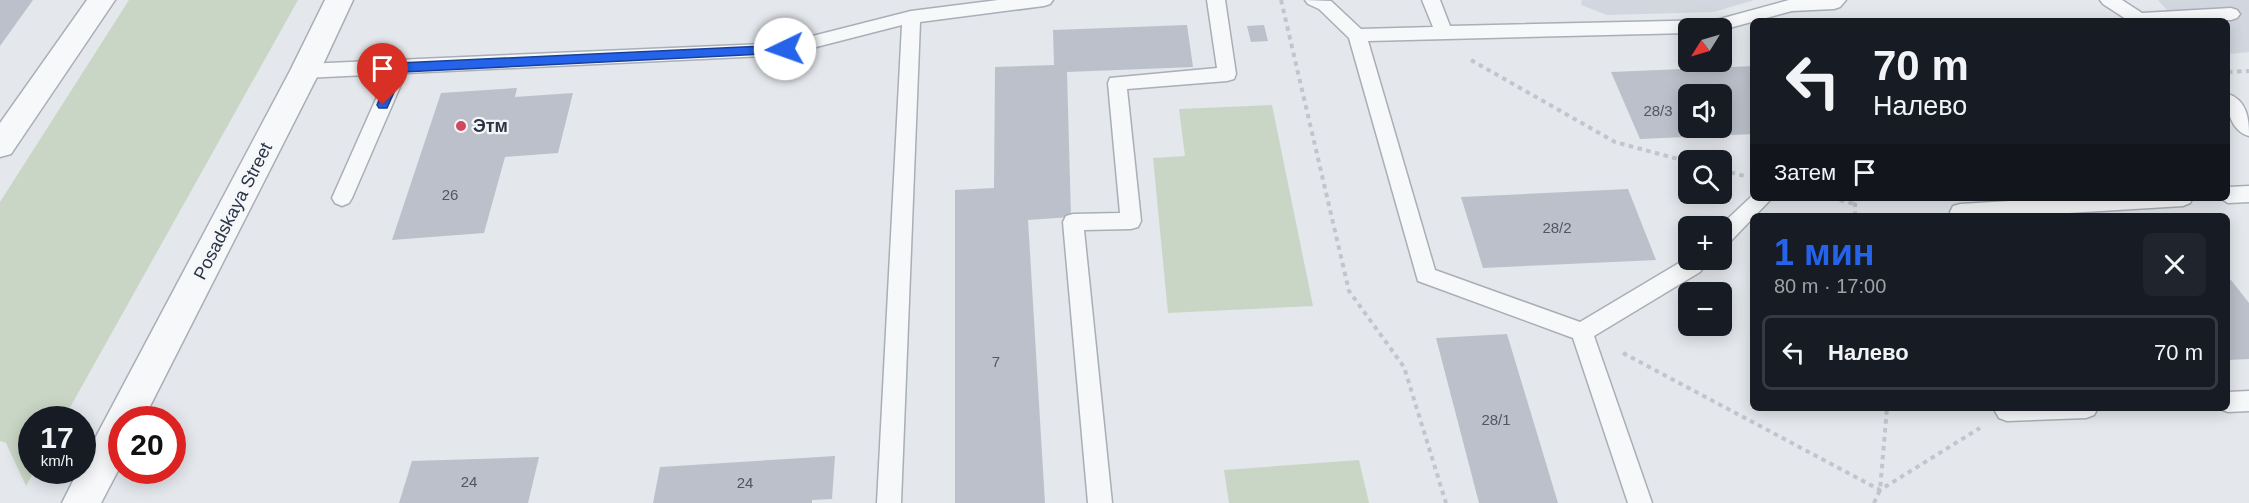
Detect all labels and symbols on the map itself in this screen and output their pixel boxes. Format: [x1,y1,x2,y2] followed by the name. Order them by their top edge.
[753,17,817,81] position arrow
[1678,18,1732,72] north arrow
[357,43,408,105] pin
[1643,102,1673,119] house number: 28/3
[473,116,508,136] place label: Этм
[454,119,468,133] marker: Этм
[190,139,276,283] street label: Posadskaya Street
[442,186,458,203] house number: 26
[1542,219,1572,236] house number: 28/2
[992,353,1000,370] house number: 7
[108,406,186,484] speed limit sign: 20
[1481,411,1511,428] house number: 28/1
[461,473,477,490] house number: 24
[737,474,753,491] house number: 24

